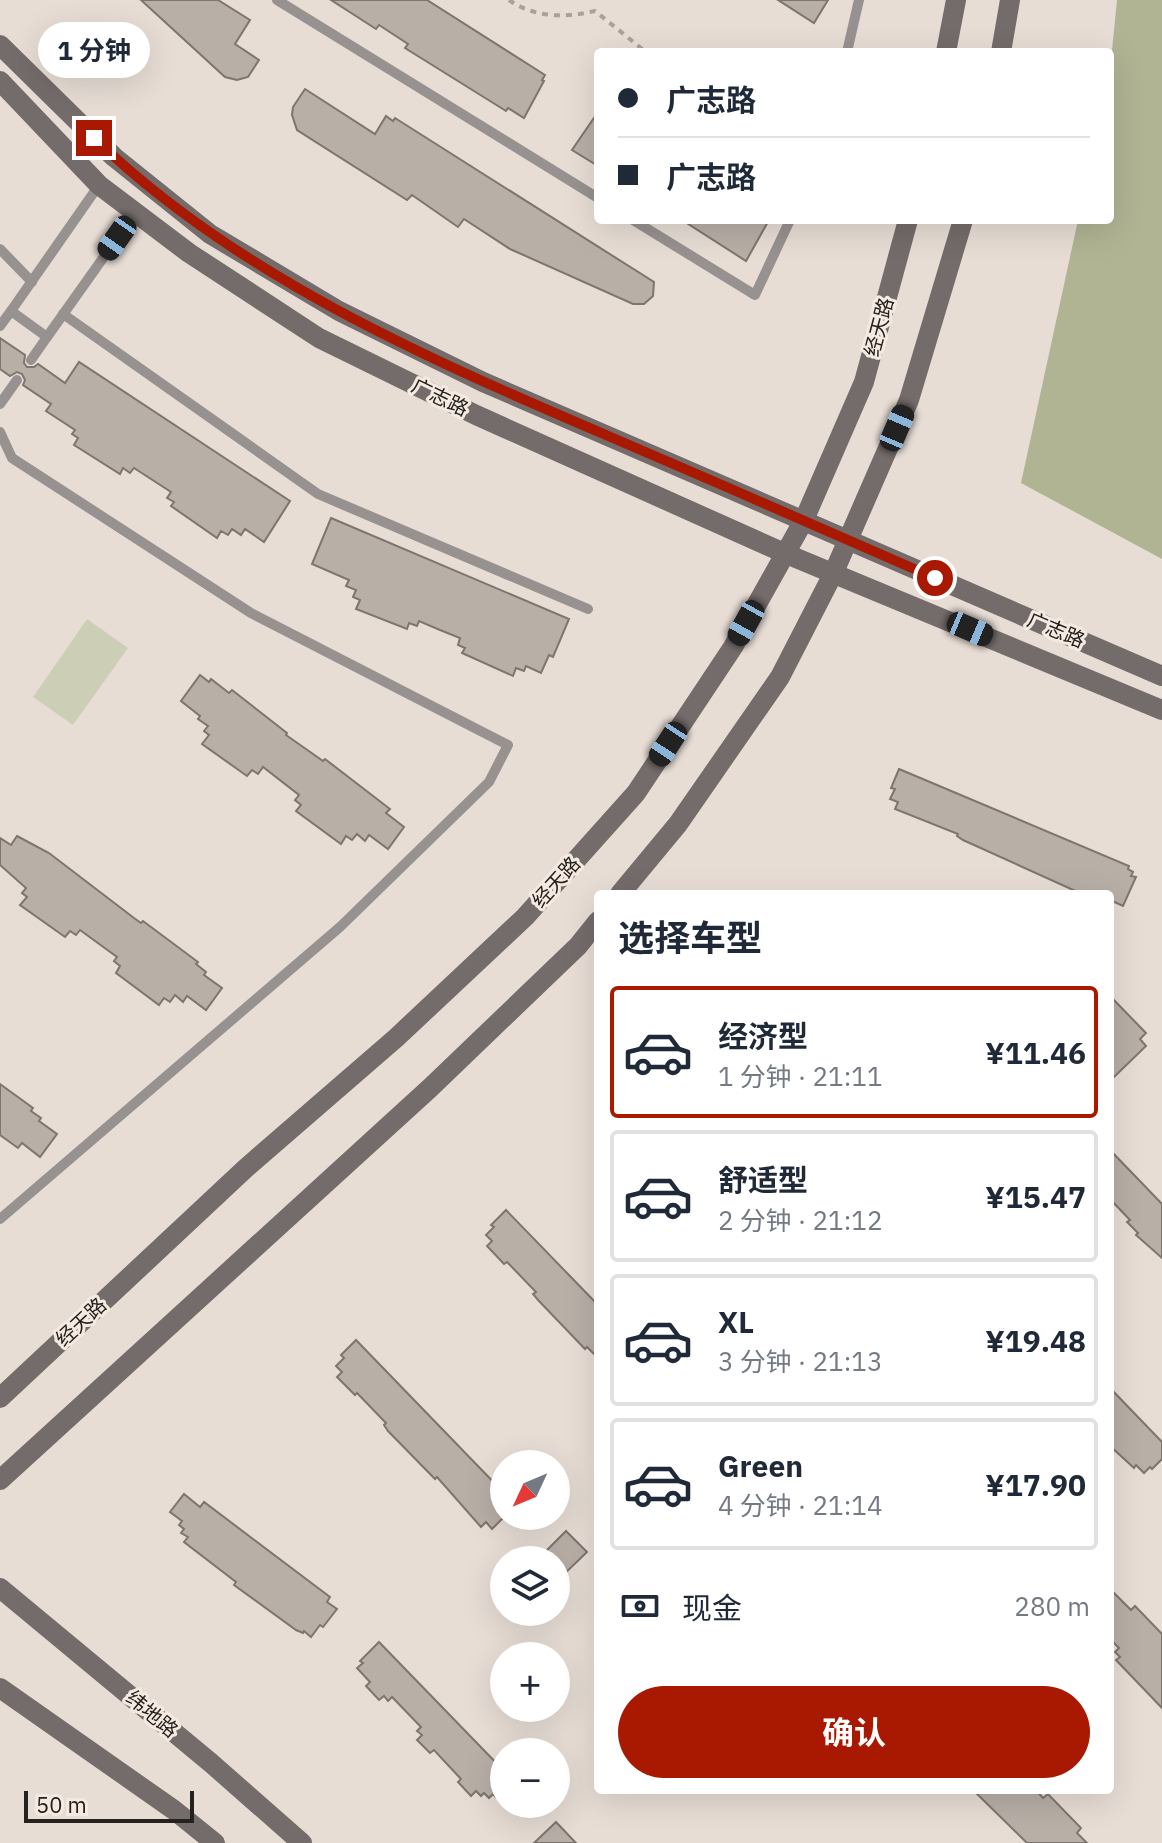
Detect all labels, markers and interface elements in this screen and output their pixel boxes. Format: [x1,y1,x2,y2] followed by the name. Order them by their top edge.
[38,22,150,78] callout: 1 分钟
[57,33,131,67] text: 1 分钟
[666,80,756,119] text: 广志路
[76,120,112,156] route end
[666,157,756,196] text: 广志路
[93,211,141,265] car
[858,294,899,359] street label: 经天路
[407,371,473,422] street label: 广志路
[877,401,917,455] car
[917,560,953,596] route start
[724,596,768,650] car
[1023,605,1089,654] street label: 广志路
[943,609,997,649] car
[645,717,691,771] car
[526,850,586,913] street label: 经天路
[618,914,762,961] text: 选择车型
[622,1016,694,1088] icon: car
[718,1016,808,1055] text: 经济型
[985,1033,1086,1072] text: ¥11.46
[718,1059,882,1093] text: 1 分钟 · 21:11
[622,1160,694,1232] icon: car
[718,1160,808,1199] text: 舒适型
[985,1177,1086,1216] text: ¥15.47
[718,1203,882,1237] text: 2 分钟 · 21:12
[50,1291,112,1352] street label: 经天路
[718,1302,754,1341] text: XL
[622,1304,694,1376] icon: car
[985,1321,1086,1360] text: ¥19.48
[718,1344,882,1378] text: 3 分钟 · 21:13
[718,1446,803,1485] text: Green
[622,1448,694,1520] icon: car
[490,1450,570,1530] north arrow
[490,1450,570,1818] map controls
[985,1465,1086,1504] text: ¥17.90
[718,1488,882,1522] text: 4 分钟 · 21:14
[490,1546,570,1626] button: layers
[618,1584,662,1628] icon: cash
[682,1588,742,1627] text: 现金
[1014,1589,1090,1623] text: 280 m
[490,1642,570,1722] button: +
[121,1684,184,1743] street label: 纬地路
[618,1686,1090,1778] button: 确认
[490,1738,570,1818] button: −
[24,1787,194,1823] scale bar
[36,1790,87,1819] text: 50 m

